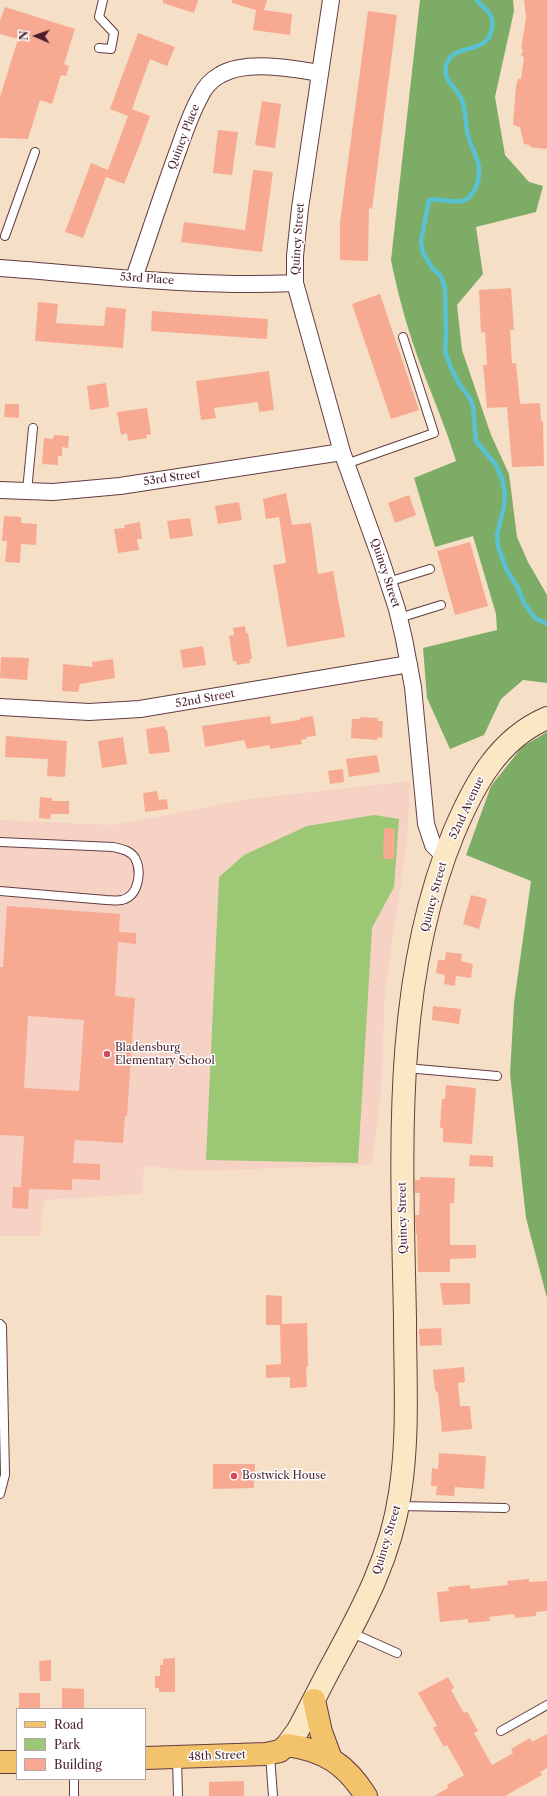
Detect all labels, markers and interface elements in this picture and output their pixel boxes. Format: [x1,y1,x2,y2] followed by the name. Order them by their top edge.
[16,16,56,56] north arrow
[17,31,31,41] text: N
[165,102,203,172] street label: Quincy Place
[289,203,307,275] street label: Quincy Street
[119,271,175,287] street label: 53rd Place
[143,467,201,489] street label: 53rd Street
[368,537,402,609] street label: Quincy Street
[174,687,236,711] street label: 52nd Street
[447,774,487,842] street label: 52nd Avenue
[418,861,450,933] street label: Quincy Street
[115,1041,215,1067] place label: Bladensburg Elementary School
[102,1049,112,1059] marker: Bladensburg Elementary School
[396,1182,410,1254] street label: Quincy Street
[242,1469,326,1483] place label: Bostwick House
[229,1471,239,1481] marker: Bostwick House
[370,1504,404,1576] street label: Quincy Street
[16,1708,146,1780] legend
[54,1717,84,1732] text: Road
[54,1737,80,1752] text: Park
[188,1748,246,1764] street label: 48th Street
[54,1757,102,1772] text: Building

